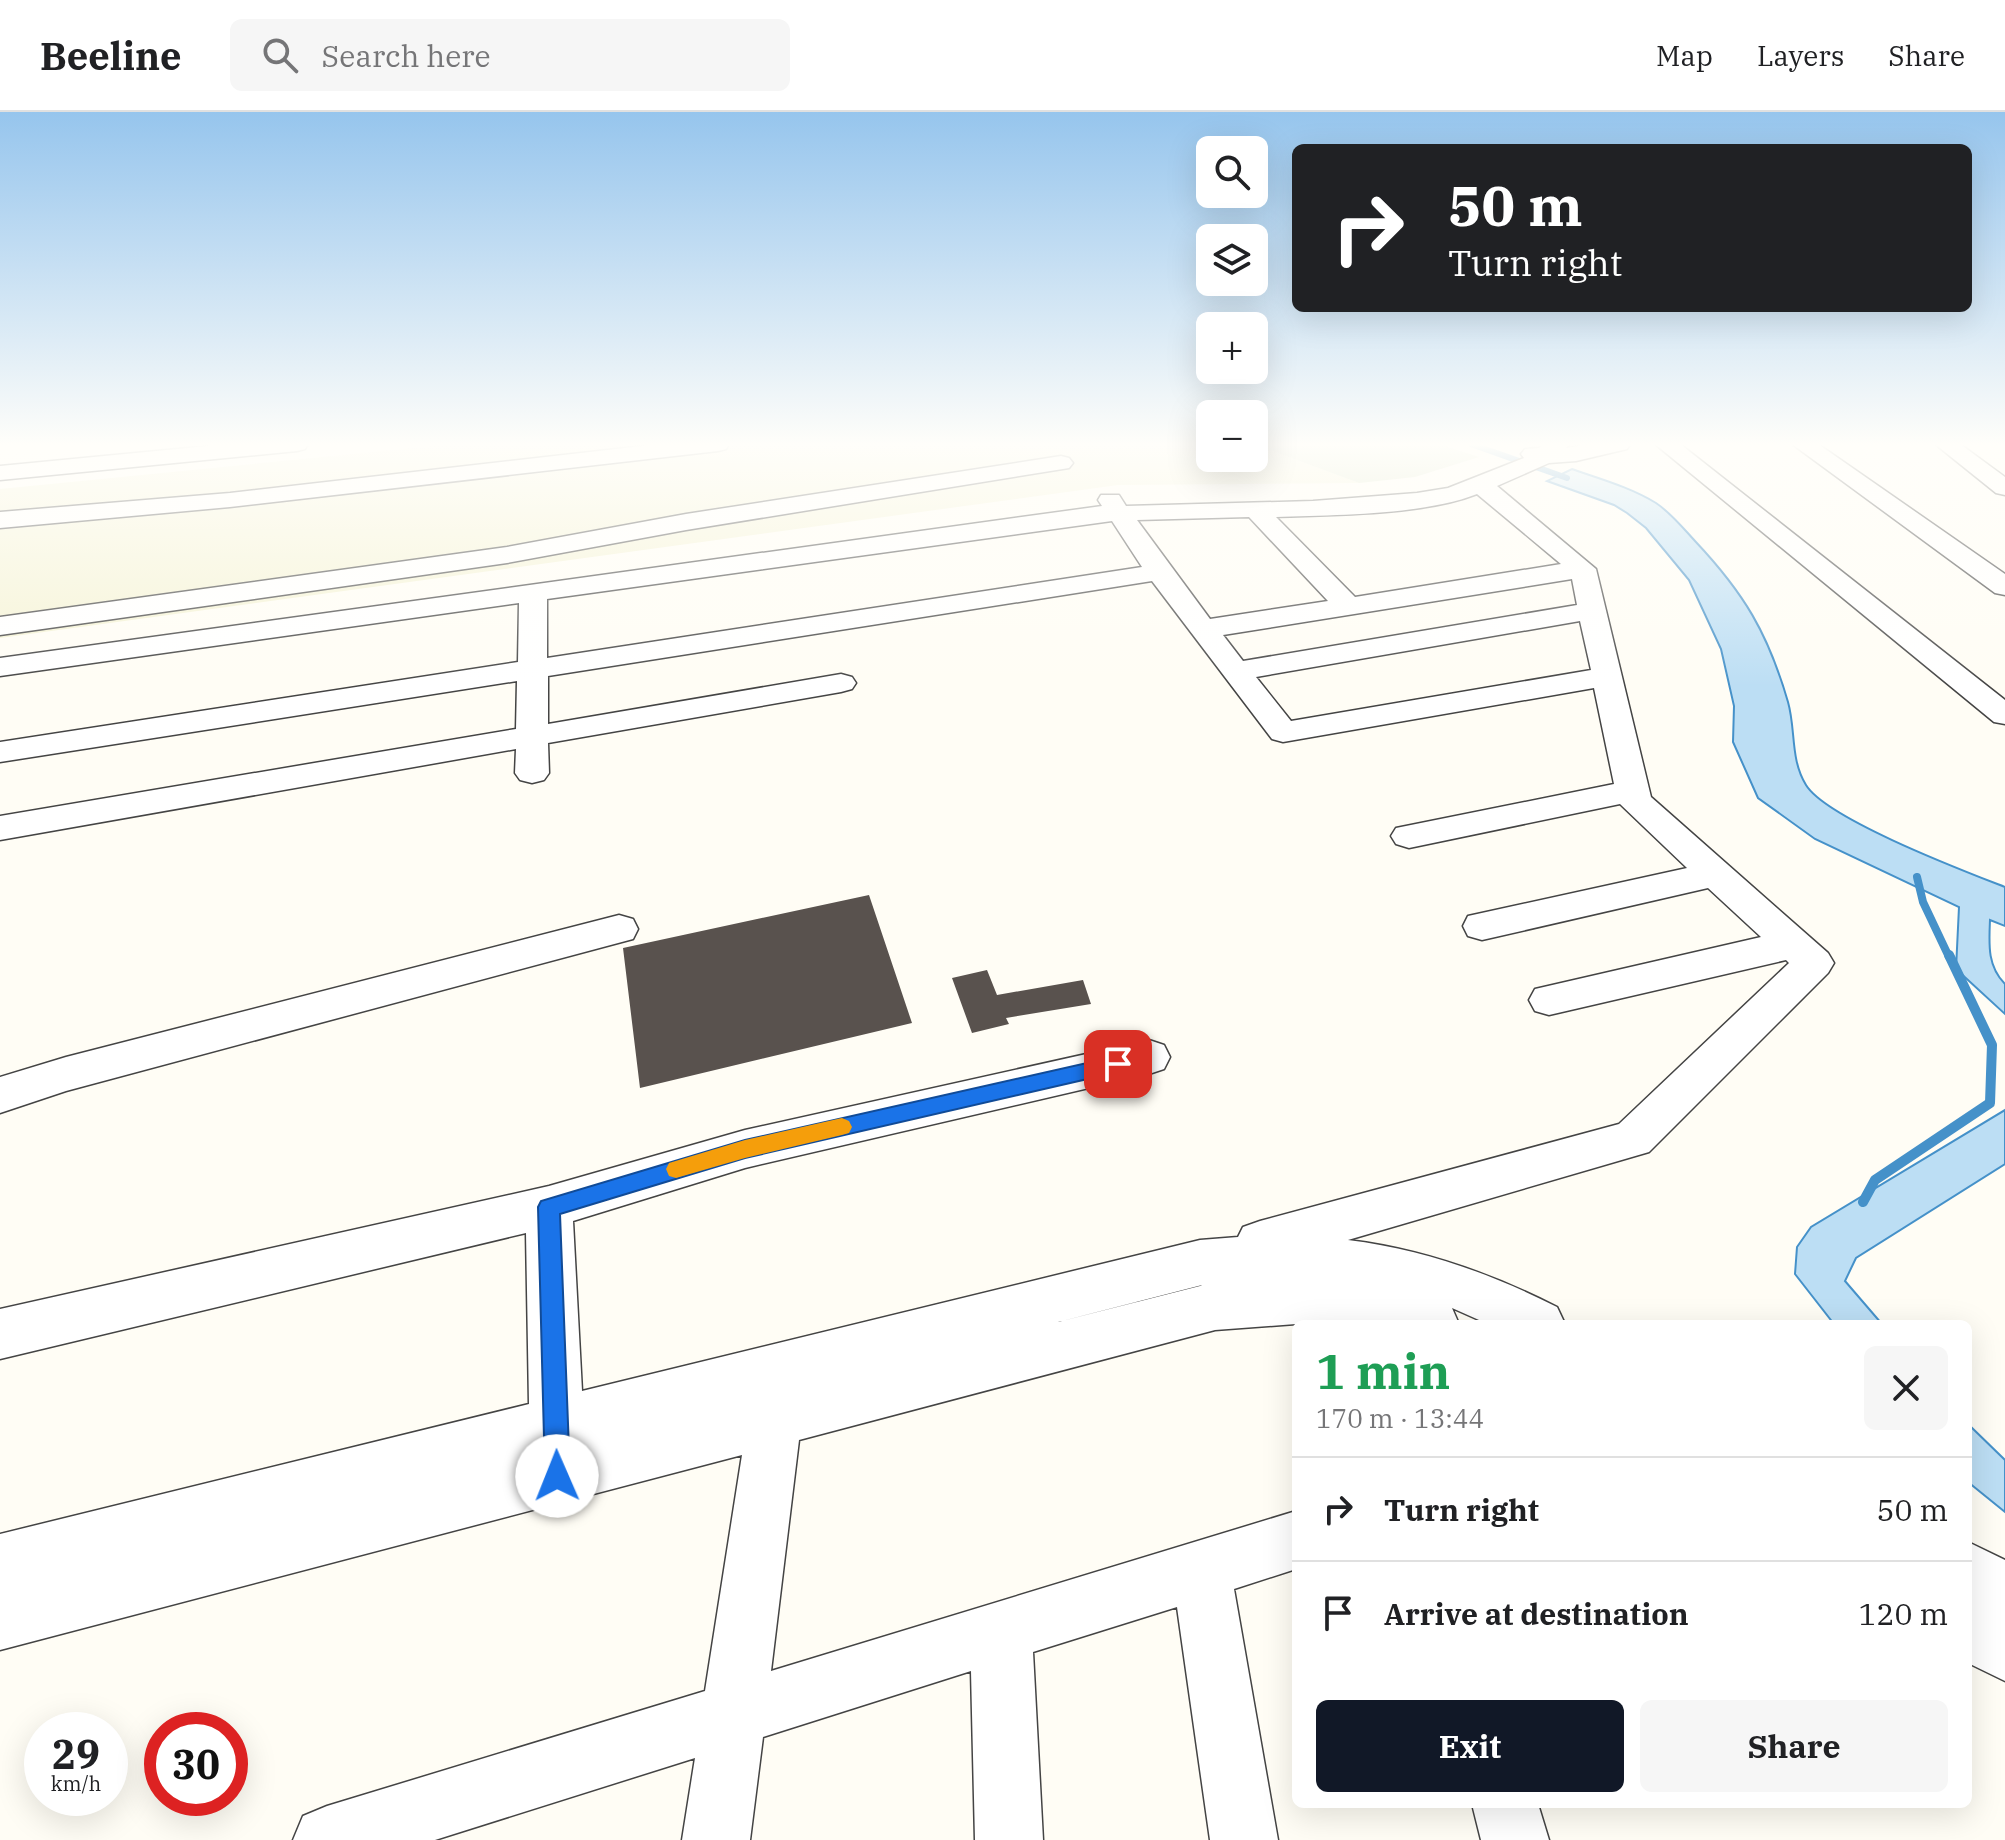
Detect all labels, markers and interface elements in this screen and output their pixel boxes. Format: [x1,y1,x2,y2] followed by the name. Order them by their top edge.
[230,19,790,91] search box
[40,31,182,80] text: Beeline
[258,33,302,77] icon: search
[322,36,491,75] text: Search here
[1656,37,1713,74] text: Map
[1757,37,1844,74] text: Layers
[1888,37,1965,74] text: Share
[1196,136,1268,472] map controls
[1196,136,1268,208] button: search
[1448,169,1583,241] text: 50 m
[1316,176,1420,280] icon: right
[1196,224,1268,296] button: layers
[1448,239,1622,286] text: Turn right
[1196,312,1268,384] button: +
[1196,400,1268,472] button: −
[1084,1030,1152,1098] pin
[1096,1042,1140,1086] icon: arrive
[1316,1340,1450,1402] text: 1 min
[1864,1346,1948,1430] button: close
[1316,1401,1484,1435] text: 170 m · 13:44
[515,1434,599,1518] position arrow
[1316,1487,1360,1531] icon: right
[1384,1490,1539,1529] text: Turn right
[1876,1490,1948,1529] text: 50 m
[1316,1591,1360,1635] icon: arrive
[1384,1594,1689,1633] text: Arrive at destination
[1858,1594,1948,1633] text: 120 m
[1316,1700,1624,1792] button: Exit
[1640,1700,1948,1792] button: Share
[144,1712,248,1816] speed limit sign: 30
[52,1728,100,1780] text: 29
[51,1770,101,1797] text: km/h

